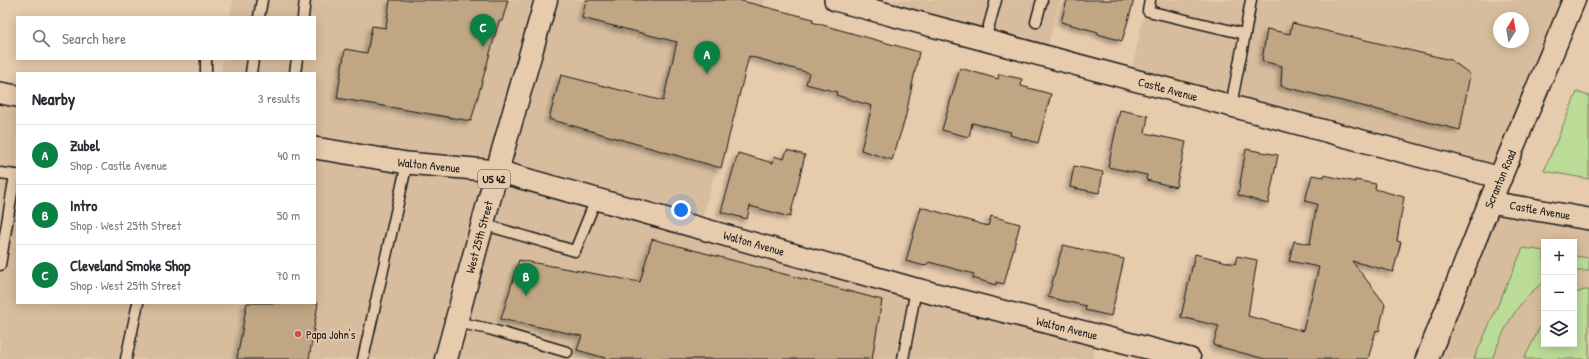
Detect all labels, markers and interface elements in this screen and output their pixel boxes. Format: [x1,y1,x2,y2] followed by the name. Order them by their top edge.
[1493,12,1529,48] north arrow
[470,14,496,47] pin: C
[16,16,316,60] search box
[30,27,52,49] icon: search
[62,28,126,49] text: Search here
[694,41,720,74] pin: A
[1136,73,1200,105] street label: Castle Avenue
[32,87,75,110] text: Nearby
[258,89,300,107] text: 3 results
[70,135,100,156] text: Zubel
[42,146,48,164] text: A
[277,146,300,164] text: 40 m
[1480,147,1520,211] street label: Scranton Road
[397,153,461,177] street label: Walton Avenue
[70,156,167,174] text: Shop · Castle Avenue
[478,170,510,188] road number: US 42
[70,195,97,216] text: Intro
[1508,196,1572,224] street label: Castle Avenue
[461,198,497,275] street label: West 25th Street
[671,200,691,220] your location
[42,206,48,224] text: B
[277,206,300,224] text: 50 m
[70,216,181,234] text: Shop · West 25th Street
[721,226,787,260] street label: Walton Avenue
[1541,239,1577,347] map controls
[1541,239,1577,275] button: +
[70,255,191,276] text: Cleveland Smoke Shop
[513,263,539,296] pin: B
[41,266,49,284] text: C
[276,266,300,284] text: 70 m
[1541,275,1577,311] button: −
[70,276,181,294] text: Shop · West 25th Street
[1541,311,1577,347] button: layers
[1034,312,1100,344] street label: Walton Avenue
[306,326,356,343] place label: Papa John's
[293,329,303,339] marker: Papa John's

